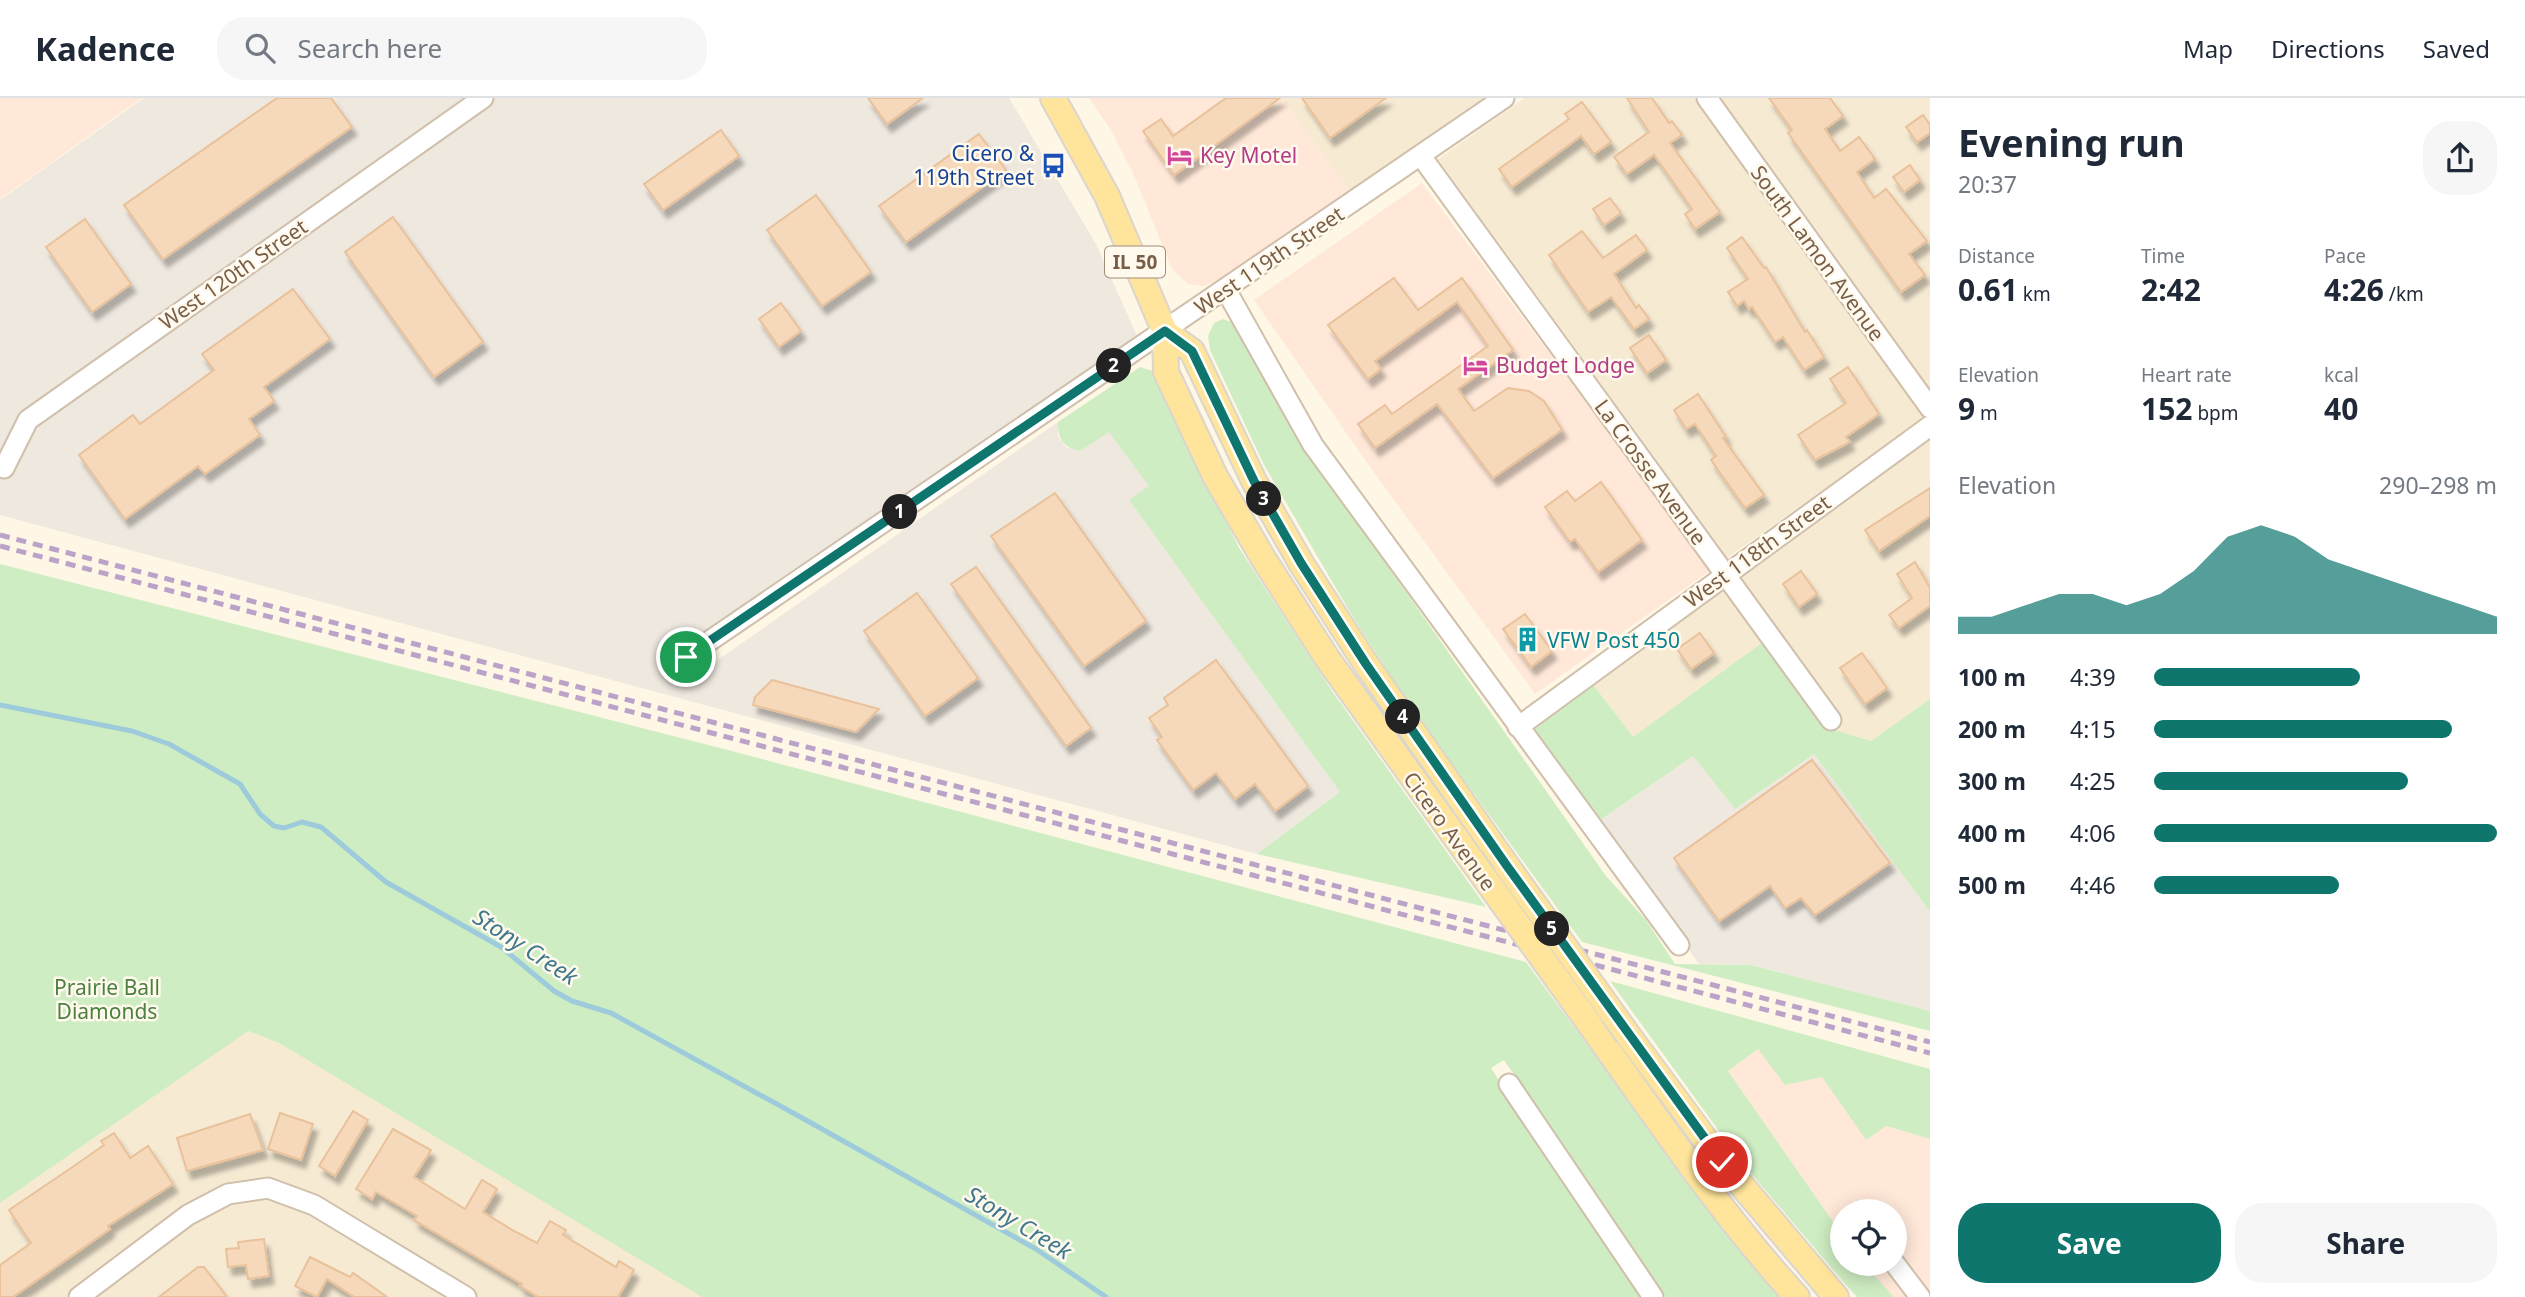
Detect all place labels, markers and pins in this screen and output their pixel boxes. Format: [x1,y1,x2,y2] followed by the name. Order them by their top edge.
[913,139,1035,191] place label: Cicero & 119th Street
[1166,141,1194,169] hotel icon: Key Motel
[1200,141,1297,169] place label: Key Motel
[1040,151,1068,179] bus stop icon: Cicero & 119th Street
[1096,348,1132,384] pin: 2
[1462,351,1490,379] hotel icon: Budget Lodge
[1496,351,1635,379] place label: Budget Lodge
[1246,482,1282,516] pin: 3
[883,494,918,530] pin: 1
[1513,626,1541,654] building icon: VFW Post 450
[1547,626,1680,654] place label: VFW Post 450
[656,627,716,687] pin
[1386,700,1420,734] pin: 4
[1534,912,1570,946] pin: 5
[1692,1132,1752,1192] pin

